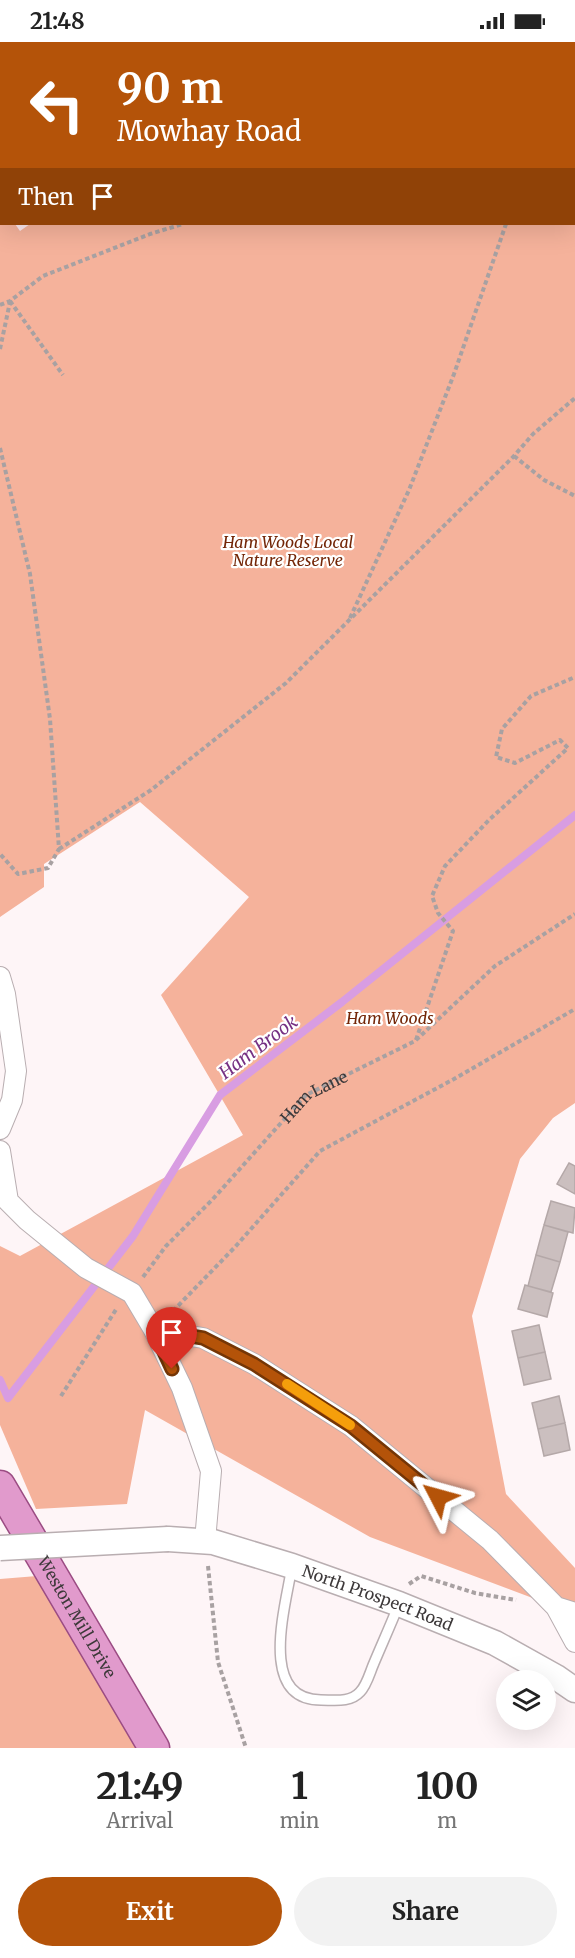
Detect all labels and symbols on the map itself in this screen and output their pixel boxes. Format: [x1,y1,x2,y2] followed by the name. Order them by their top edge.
[222,532,354,570] park label: Ham Woods Local Nature Reserve
[345,1008,434,1028] park label: Ham Woods
[213,1010,302,1085] water label: Ham Brook
[276,1066,351,1127] street label: Ham Lane
[146,1307,197,1369] pin
[406,1465,470,1529] position arrow
[33,1552,120,1681] street label: Weston Mill Drive
[300,1560,456,1635] street label: North Prospect Road

